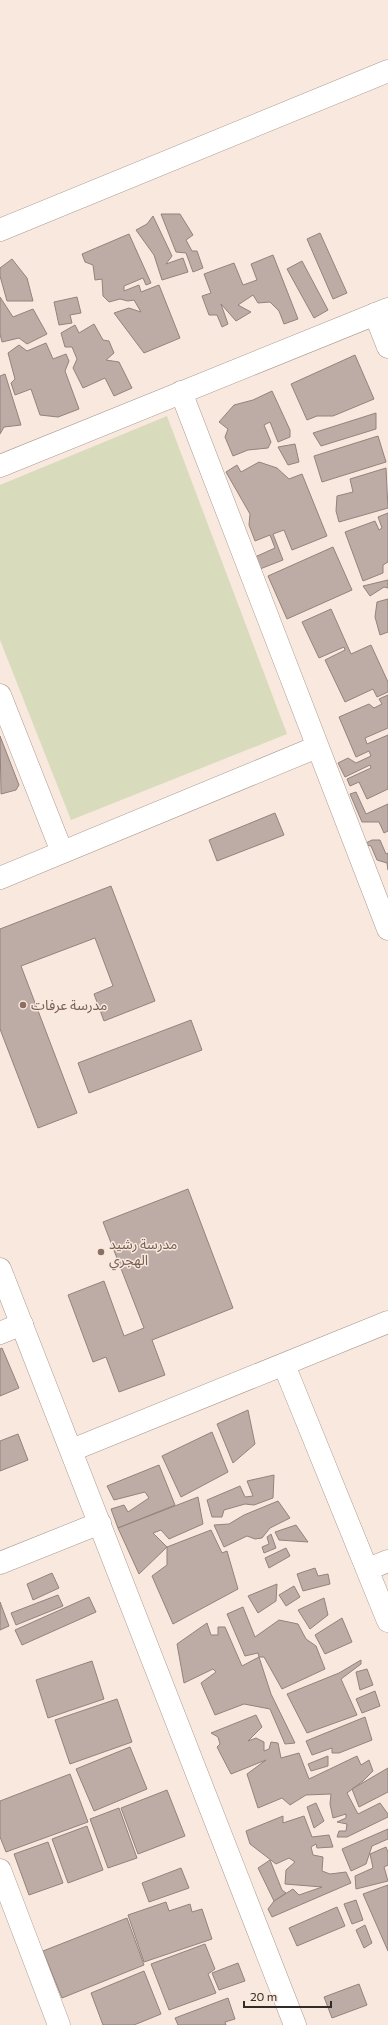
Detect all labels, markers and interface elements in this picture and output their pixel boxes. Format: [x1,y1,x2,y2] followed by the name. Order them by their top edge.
[31,996,107,1014] place label: مدرسة عرفات
[18,1000,28,1010] marker: مدرسة عرفات
[109,1235,177,1271] place label: مدرسة رشيد الهجري
[96,1247,106,1257] marker: مدرسة رشيد الهجري
[244,1983,331,2009] scale bar
[250,1989,277,2003] text: 20 m

